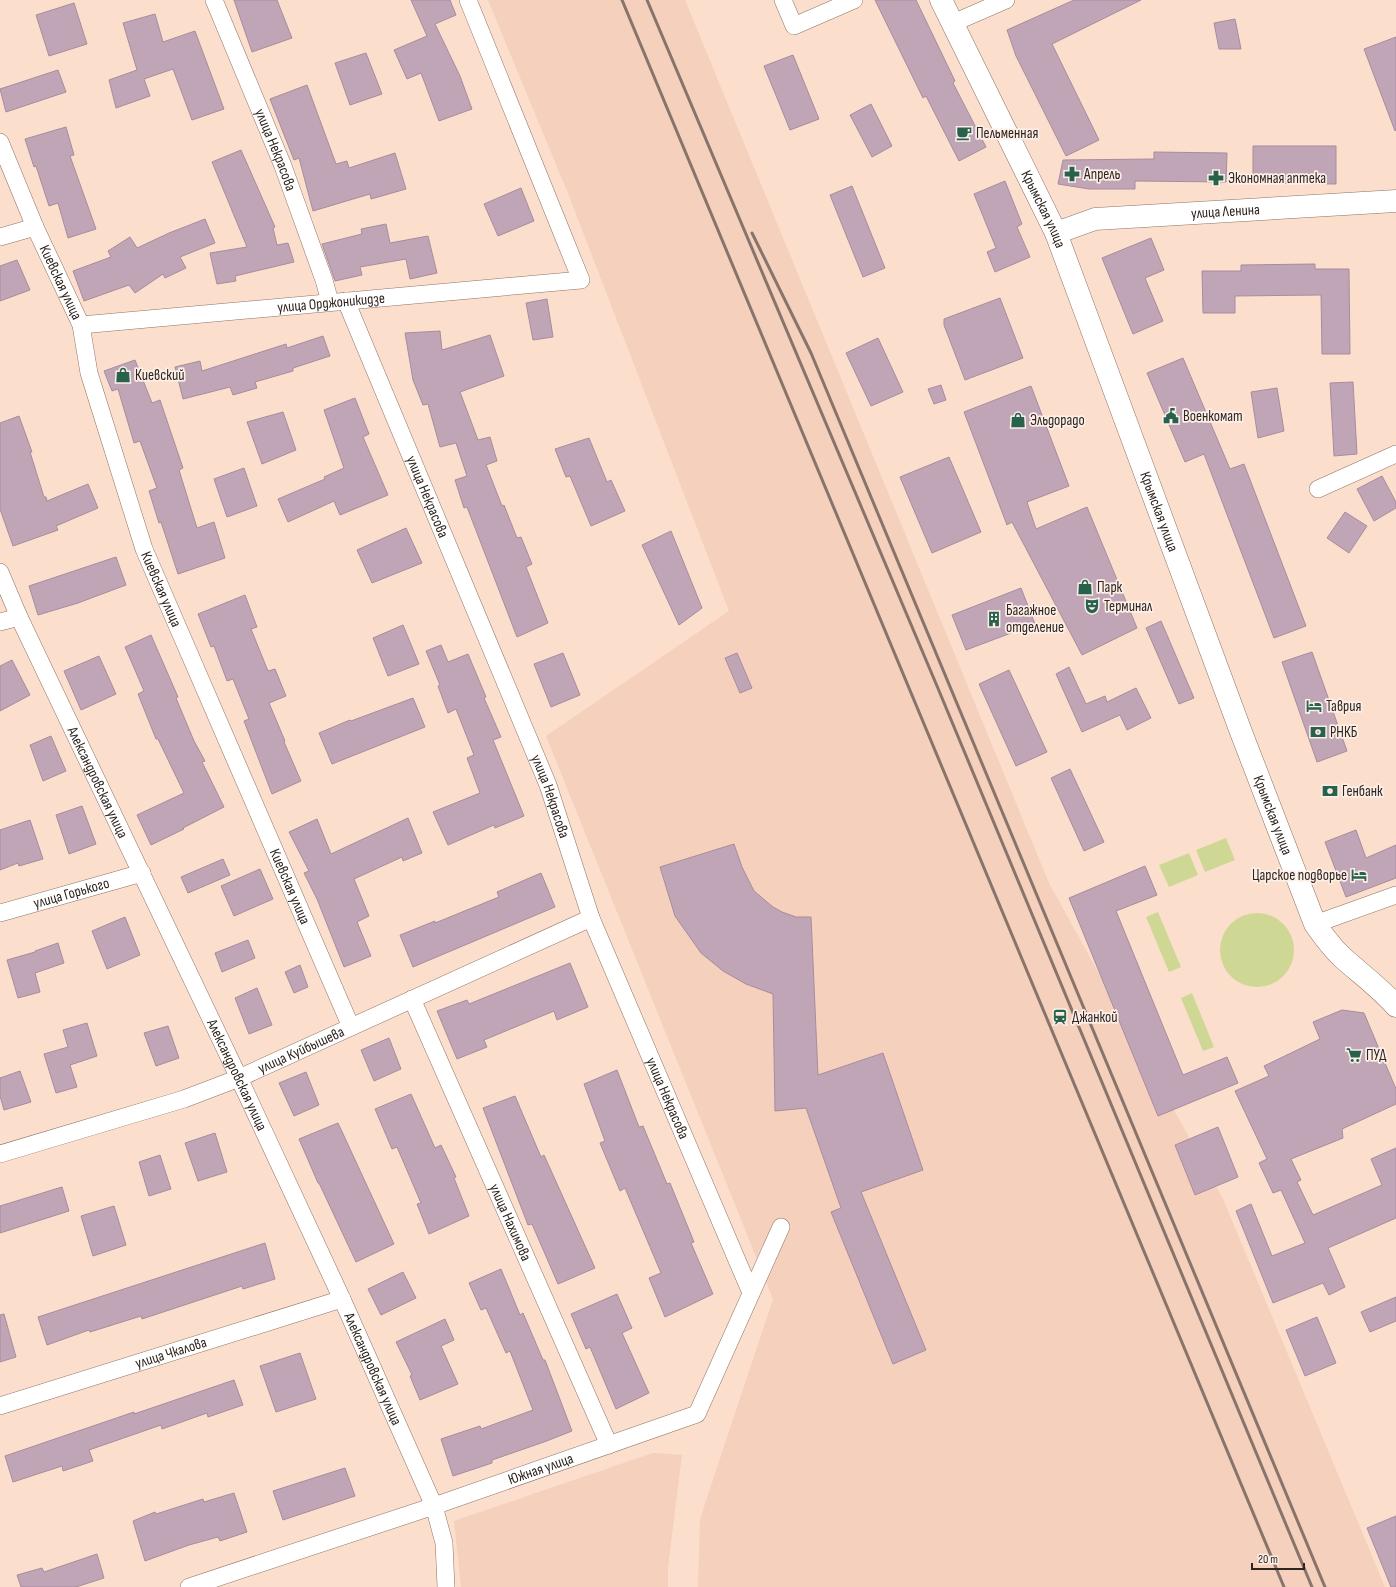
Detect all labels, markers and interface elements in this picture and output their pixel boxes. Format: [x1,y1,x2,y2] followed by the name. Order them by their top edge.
[251,106,301,194] street label: улица Некрасова
[955,124,973,142] cafe icon: Пельменная
[976,124,1038,143] place label: Пельменная
[1063,165,1081,183] pharmacy icon: Апрель
[1083,165,1121,184] place label: Апрель
[1017,167,1070,251] street label: Крымская улица
[1207,169,1225,187] pharmacy icon: Экономная аптека
[1228,169,1326,188] place label: Экономная аптека
[1190,200,1261,223] street label: улица Ленина
[35,242,87,323] street label: Киевская улица
[276,288,386,317] street label: улица Орджоникидзе
[114,366,132,384] shop icon: Киевский
[135,366,184,385] place label: Киевский
[1162,407,1180,425] public building icon: Военкомат
[1183,407,1243,426] place label: Военкомат
[1009,411,1027,429] shop icon: Эльдорадо
[1030,411,1085,430] place label: Эльдорадо
[402,453,453,541] street label: улица Некрасова
[1136,469,1183,554] street label: Крымская улица
[137,549,186,630] street label: Киевская улица
[1076,578,1094,596] shop icon: Парк
[1097,578,1123,597] place label: Парк
[1083,597,1101,615] theatre icon: Терминал
[1104,597,1153,616] place label: Терминал
[1006,601,1064,637] place label: Багажное отделение
[985,610,1003,628] building icon: Багажное отделение
[1305,697,1323,715] hotel icon: Таврия
[1326,697,1362,716] place label: Таврия
[63,723,133,841] street label: Александровская улица
[1309,723,1327,741] bank icon: РНКБ
[1330,723,1358,742] place label: РНКБ
[527,752,574,841] street label: улица Некрасова
[1249,772,1297,858] street label: Крымская улица
[1321,782,1339,800] bank icon: Генбанк
[1342,782,1383,801] place label: Генбанк
[265,846,315,927] street label: Киевская улица
[1252,866,1347,885] place label: Царское подворье
[1350,866,1368,884] hotel icon: Царское подворье
[31,873,111,913] street label: улица Горького
[1051,1008,1069,1026] station icon: Джанкой
[1072,1008,1118,1027] place label: Джанкой
[202,1015,272,1134] street label: Александровская улица
[255,1022,347,1078] street label: улица Куйбышева
[1345,1046,1363,1064] supermarket icon: ПУД
[1366,1046,1387,1065] place label: ПУД
[642,1054,694,1142] street label: улица Некрасова
[485,1181,536,1264] street label: улица Нахимова
[339,1309,406,1428] street label: Александровская улица
[133,1332,209,1373] street label: улица Чкалова
[506,1448,576,1489] street label: Южная улица
[1252,1545,1304,1571] scale bar
[1258,1552,1278,1567] text: 20 m

